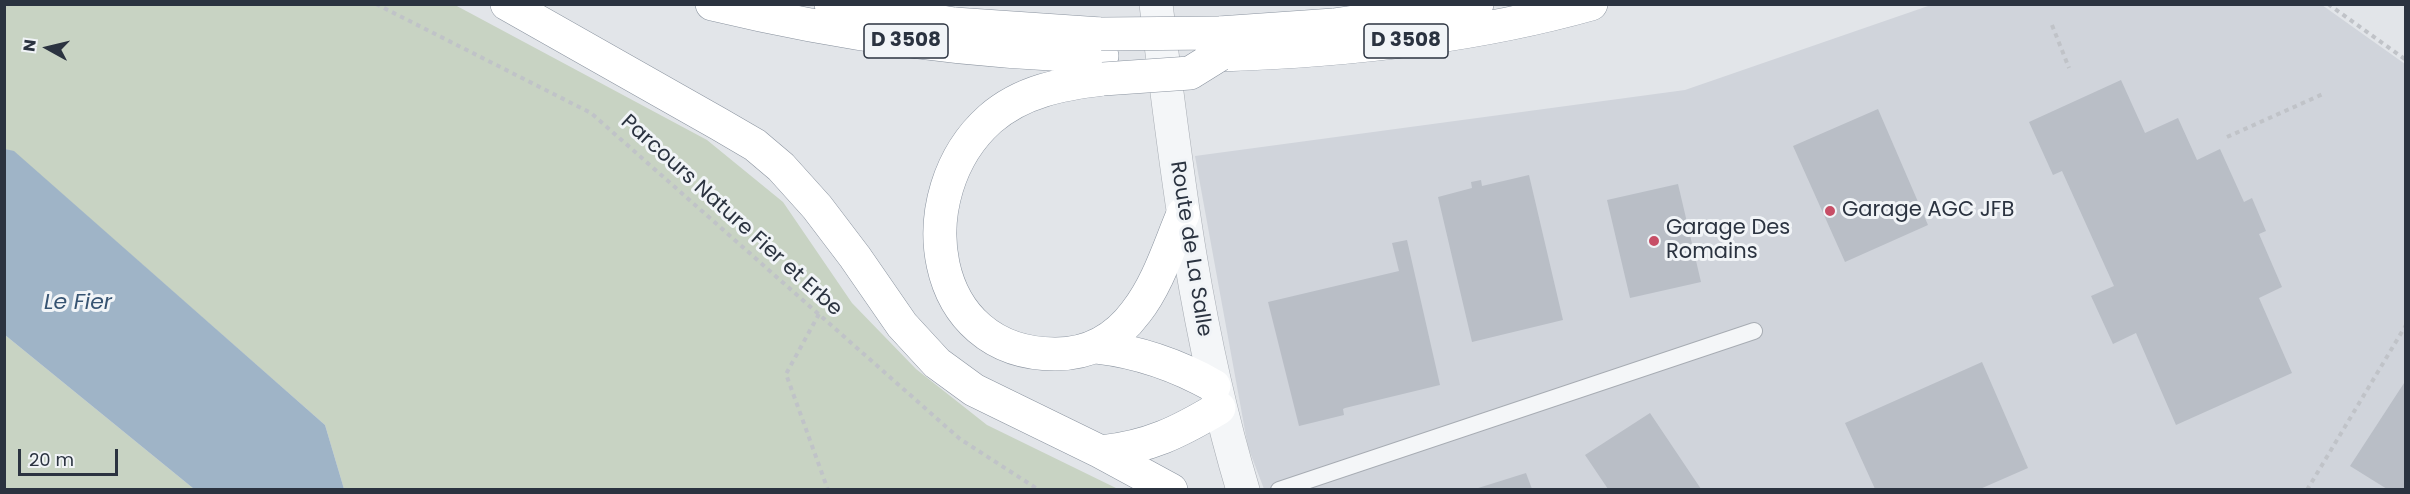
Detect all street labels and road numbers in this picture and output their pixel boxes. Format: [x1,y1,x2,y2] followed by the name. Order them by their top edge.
[864,24,948,58] road number: D 3508
[1364,24,1448,58] road number: D 3508
[615,110,847,322] street label: Parcours Nature Fier et Erbe
[1164,159,1216,339] street label: Route de La Salle

